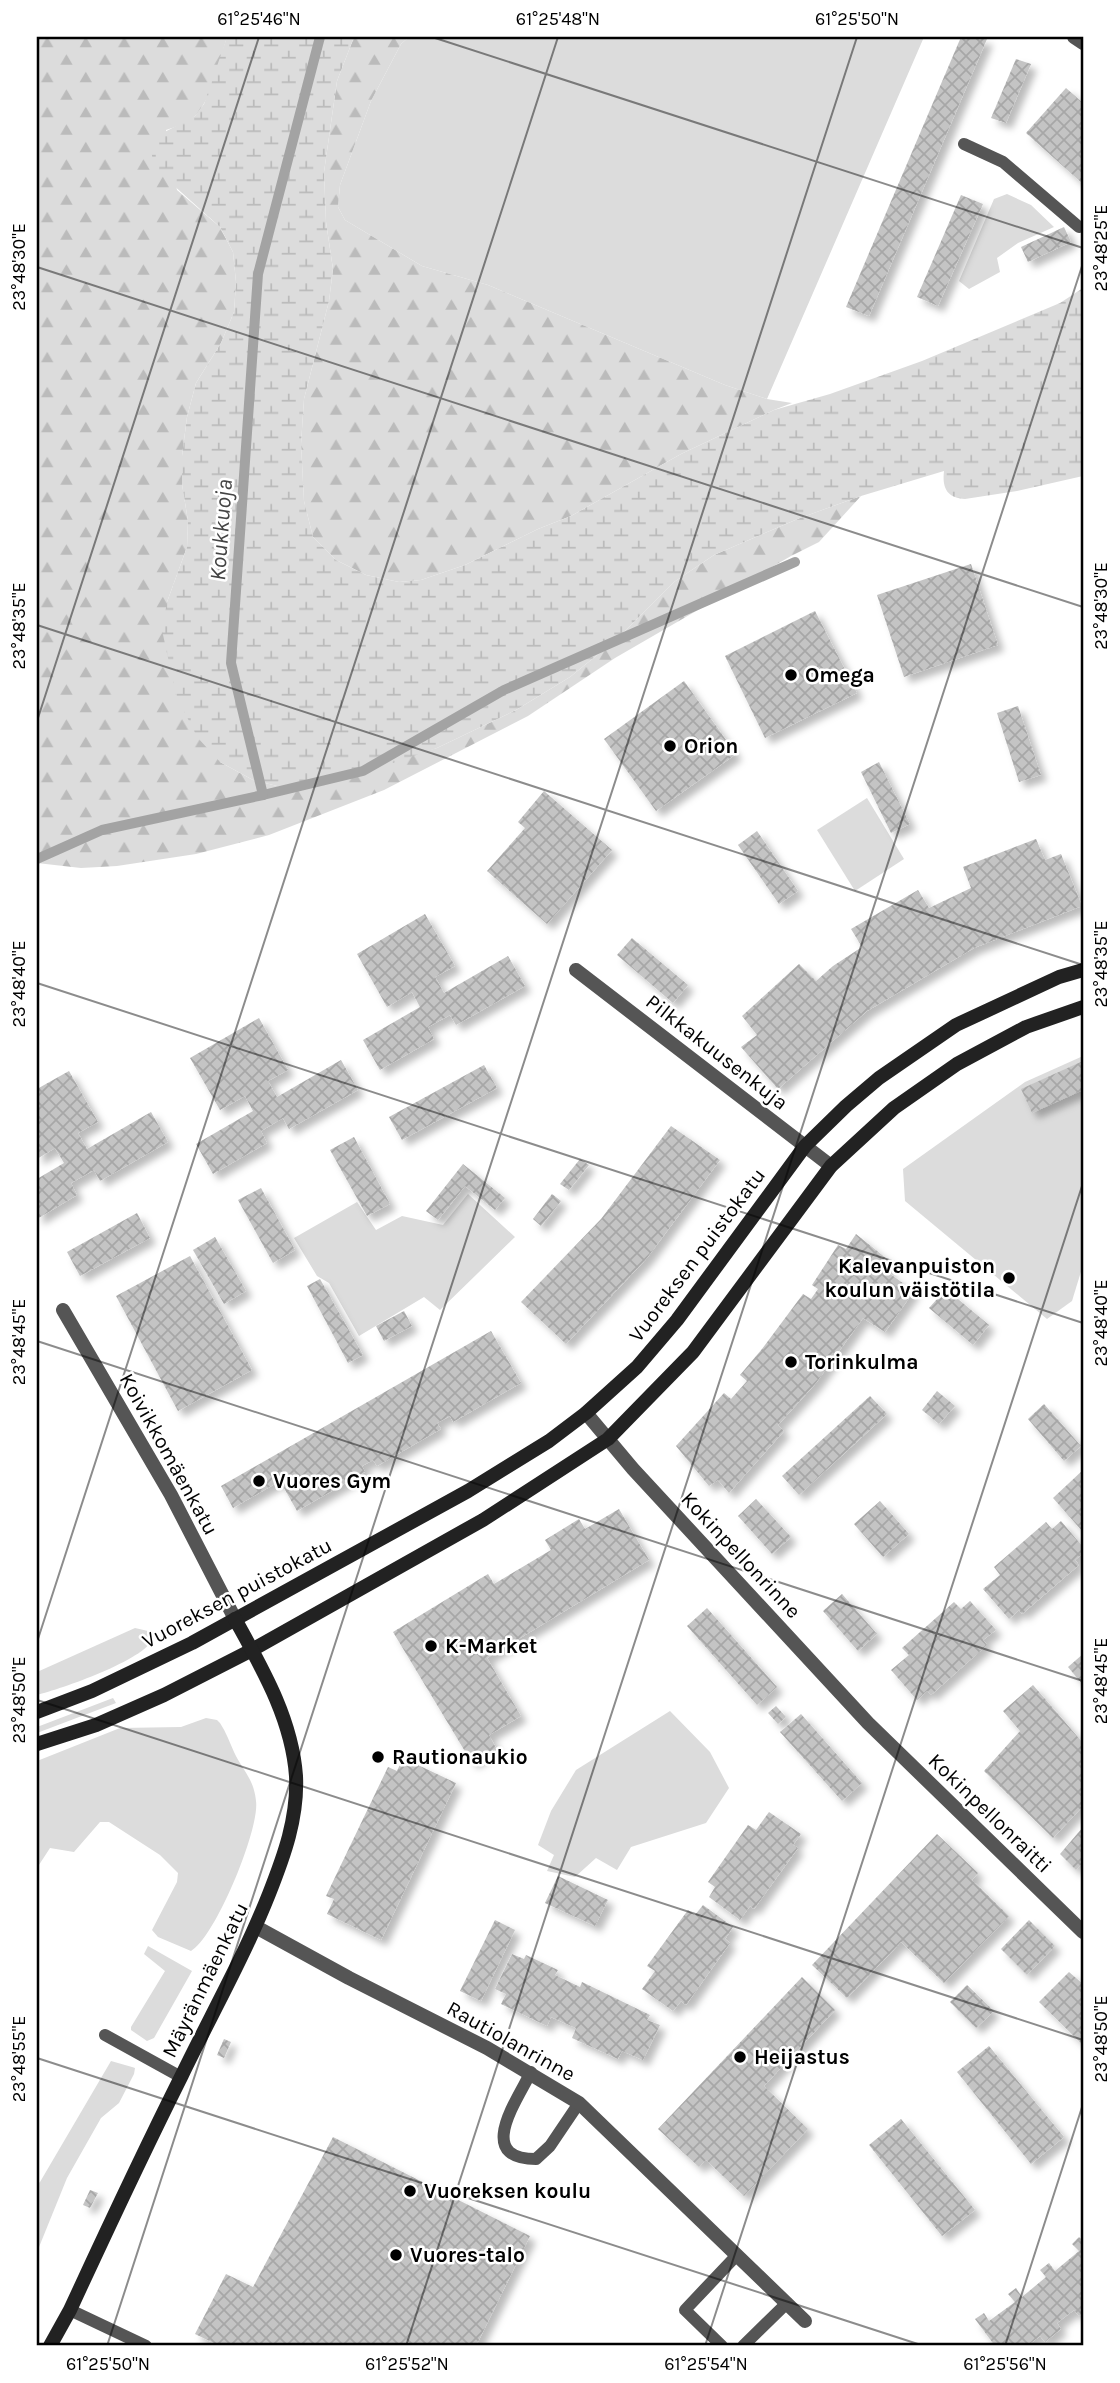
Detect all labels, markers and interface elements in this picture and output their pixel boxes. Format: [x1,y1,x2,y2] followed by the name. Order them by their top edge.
[217,8,301,30] text: 61°25'46"N
[516,8,600,30] text: 61°25'48"N
[815,8,899,30] text: 61°25'50"N
[1090,205,1112,291] text: 23°48'25"E
[8,223,30,311] text: 23°48'30"E
[204,478,238,582] water label: Koukkuoja
[1090,562,1112,650] text: 23°48'30"E
[8,582,30,670] text: 23°48'35"E
[805,663,875,687] place label: Omega
[783,667,799,683] marker: Omega
[684,734,738,758] place label: Orion
[662,738,678,754] marker: Orion
[1090,920,1112,1008] text: 23°48'35"E
[8,940,30,1028] text: 23°48'40"E
[641,989,793,1115] street label: Pilkkakuusenkuja
[624,1163,770,1347] street label: Vuoreksen puistokatu
[824,1254,995,1302] place label: Kalevanpuiston koulun väistötila
[1001,1270,1017,1286] marker: Kalevanpuiston koulun väistötila
[1090,1279,1112,1367] text: 23°48'40"E
[8,1299,30,1385] text: 23°48'45"E
[805,1350,919,1374] place label: Torinkulma
[783,1354,799,1370] marker: Torinkulma
[115,1369,223,1539] street label: Koivikkomäenkatu
[273,1469,391,1493] place label: Vuores Gym
[251,1473,267,1489] marker: Vuores Gym
[676,1487,806,1623] street label: Kokinpellonrinne
[138,1533,336,1653] street label: Vuoreksen puistokatu
[445,1634,537,1658] place label: K-Market
[423,1638,439,1654] marker: K-Market
[1090,1638,1112,1724] text: 23°48'45"E
[8,1656,30,1744] text: 23°48'50"E
[392,1745,528,1769] place label: Rautionaukio
[924,1748,1056,1878] street label: Kokinpellonraitti
[370,1749,386,1765] marker: Rautionaukio
[157,1899,253,2061] street label: Mäyränmäenkatu
[1090,1995,1112,2083] text: 23°48'50"E
[443,1996,579,2086] street label: Rautiolanrinne
[8,2016,30,2102] text: 23°48'55"E
[754,2045,850,2069] place label: Heijastus
[732,2049,748,2065] marker: Heijastus
[424,2179,591,2203] place label: Vuoreksen koulu
[402,2183,418,2199] marker: Vuoreksen koulu
[410,2243,525,2267] place label: Vuores-talo
[388,2247,404,2263] marker: Vuores-talo
[66,2353,150,2375] text: 61°25'50"N
[365,2353,449,2375] text: 61°25'52"N
[664,2353,748,2375] text: 61°25'54"N
[963,2353,1047,2375] text: 61°25'56"N

